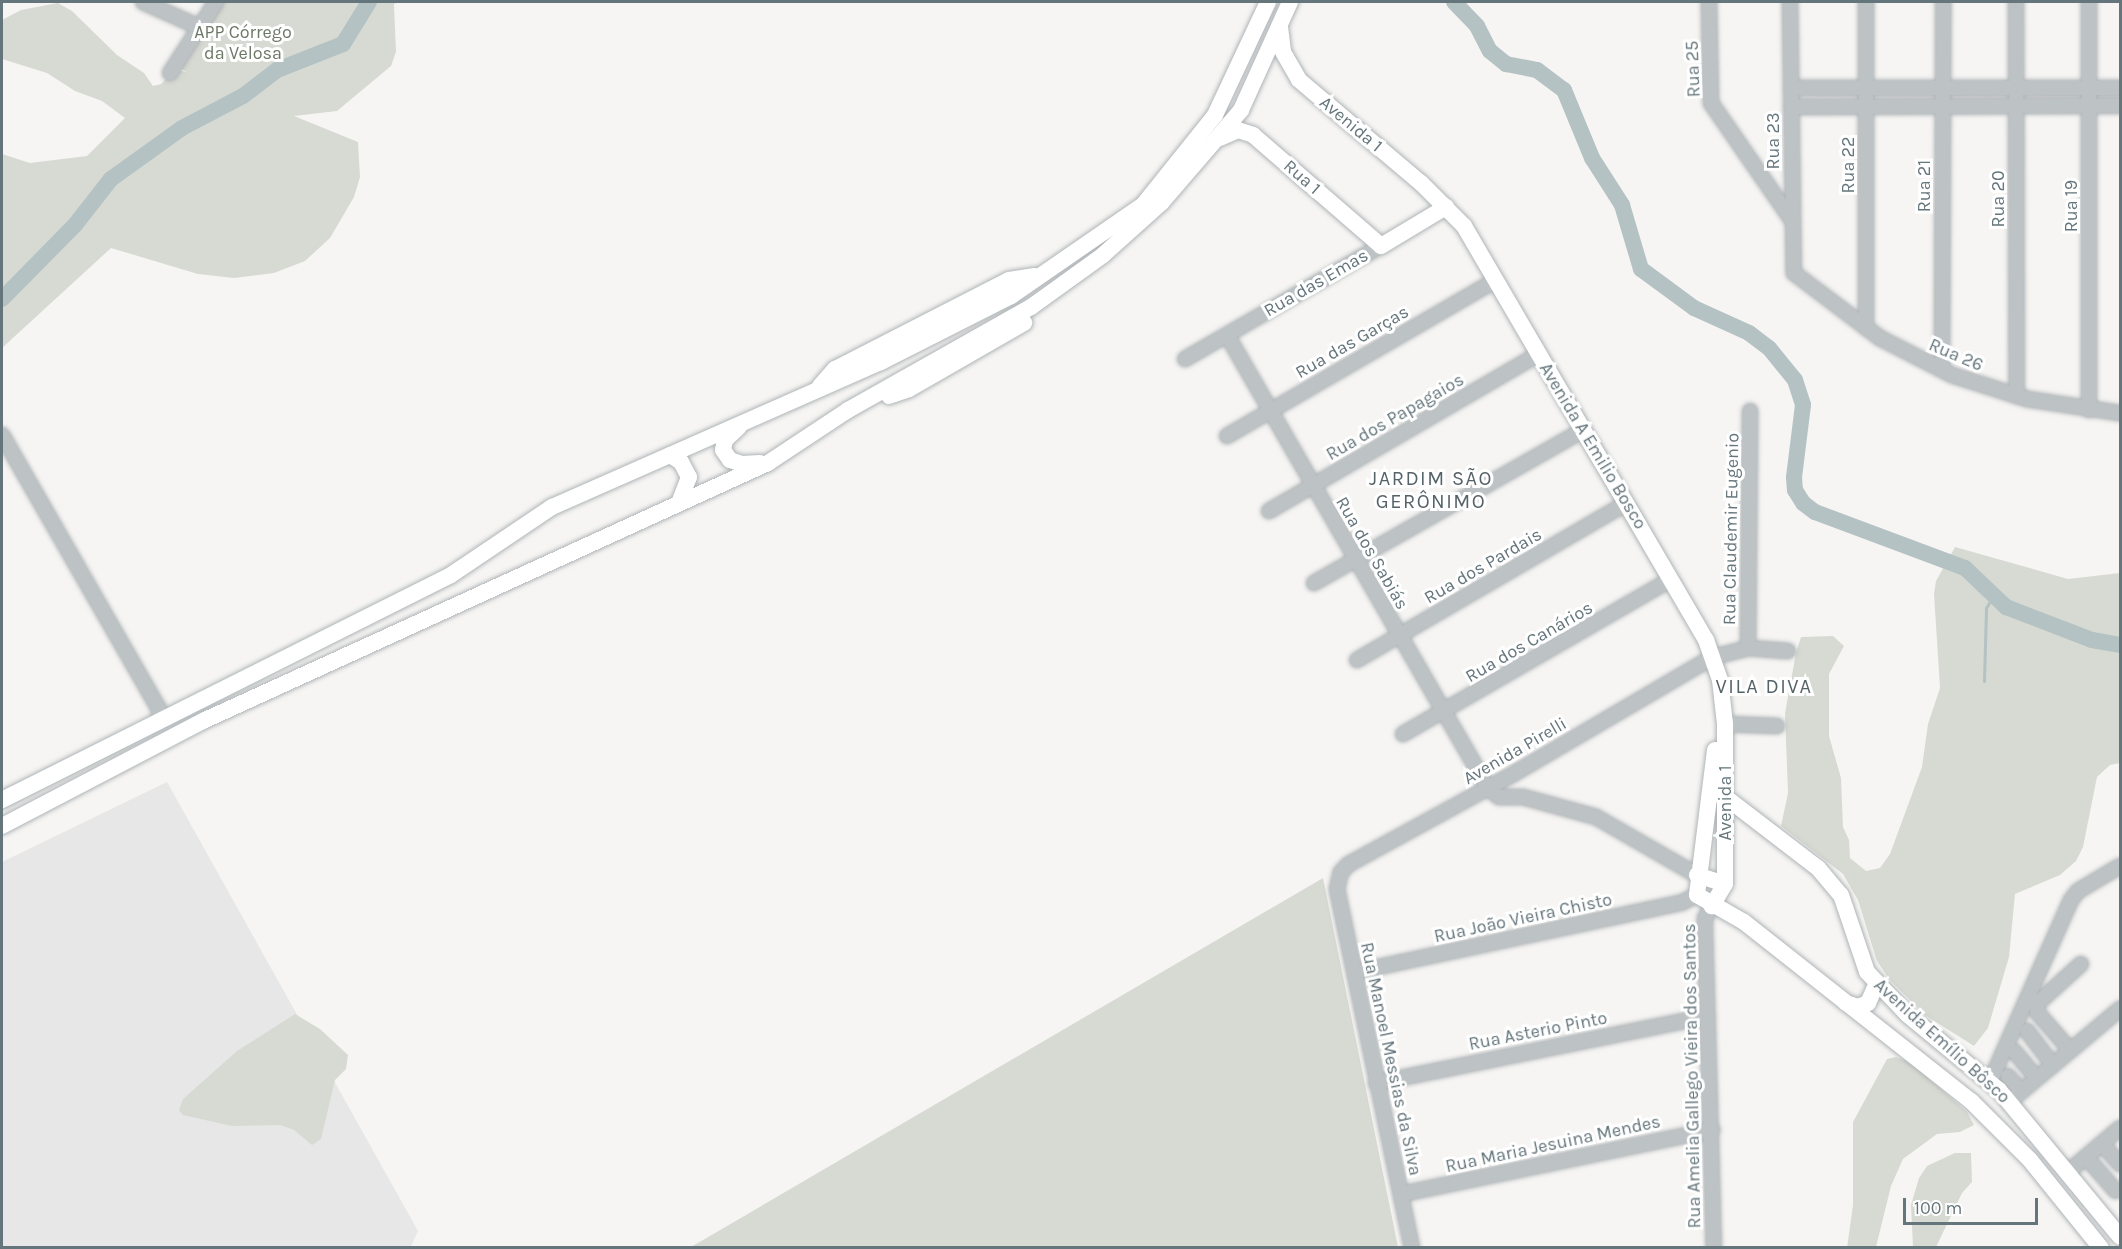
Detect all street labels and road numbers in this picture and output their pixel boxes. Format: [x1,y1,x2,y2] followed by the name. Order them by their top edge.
[1681,40,1705,98] street label: Rua 25
[1315,92,1387,156] street label: Avenida 1
[1762,112,1784,170] street label: Rua 23
[1837,137,1859,193] street label: Rua 22
[1279,155,1325,199] street label: Rua 1
[1913,160,1935,212] street label: Rua 21
[1987,170,2009,228] street label: Rua 20
[2060,180,2082,232] street label: Rua 19
[1260,244,1372,322] street label: Rua das Emas
[1292,301,1412,383] street label: Rua das Garças
[1926,334,1986,376] street label: Rua 26
[1535,359,1651,533] street label: Avenida A Emilio Bosco
[1322,369,1468,465] street label: Rua dos Papagaios
[1719,433,1743,625] street label: Rua Claudemir Eugenio
[1331,493,1413,613] street label: Rua dos Sabiás
[1420,524,1546,608] street label: Rua dos Pardais
[1462,597,1596,687] street label: Rua dos Canários
[1459,713,1571,789] street label: Avenida Pirelli
[1714,765,1736,841] street label: Avenida 1
[1432,889,1614,947] street label: Rua João Vieira Chisto
[1679,923,1705,1229] street label: Rua Amelia Gallego Vieira dos Santos
[1356,940,1426,1178] street label: Rua Manoel Messias da Silva
[1869,974,2015,1108] street label: Avenida Emílio Bôsco
[1467,1007,1609,1055] street label: Rua Asterio Pinto
[1443,1111,1663,1177] street label: Rua Maria Jesuina Mendes

